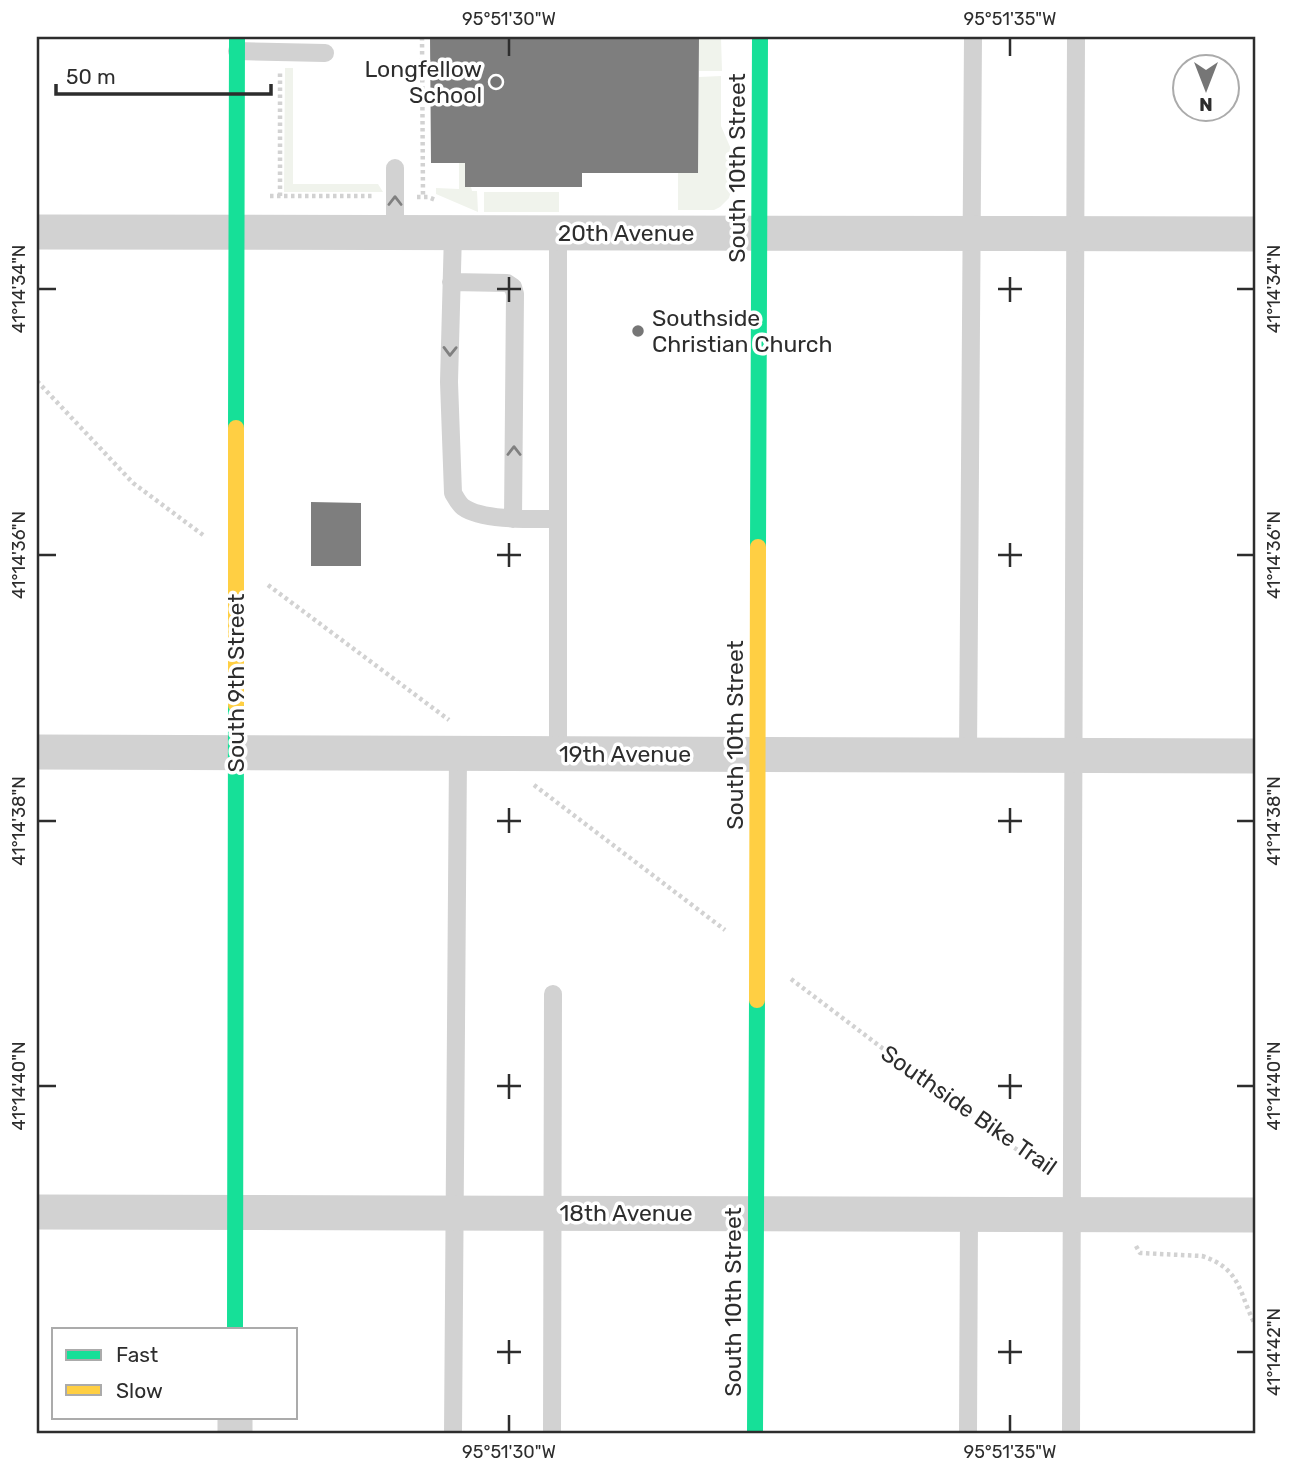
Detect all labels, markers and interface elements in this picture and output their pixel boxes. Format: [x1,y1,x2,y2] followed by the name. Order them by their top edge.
[462,8,556,30] text: 95°51'30"W
[963,8,1057,30] text: 95°51'35"W
[56,52,271,96] scale bar
[1170,52,1240,122] north arrow
[364,55,482,109] place label: Longfellow School
[66,64,116,89] text: 50 m
[723,73,751,263] street label: South 10th Street
[488,74,504,90] marker: Longfellow School
[1199,93,1213,116] text: N
[387,195,403,205] one-way arrow
[558,219,694,247] street label: 20th Avenue
[8,245,30,333] text: 41°14'34"N
[1263,245,1285,333] text: 41°14'34"N
[652,304,833,358] place label: Southside Christian Church
[630,323,646,339] marker: Southside Christian Church
[442,346,458,356] one-way arrow
[506,445,522,455] one-way arrow
[8,511,30,599] text: 41°14'36"N
[1263,511,1285,599] text: 41°14'36"N
[222,594,250,772] street label: South 9th Street
[721,640,749,830] street label: South 10th Street
[559,740,691,768] street label: 19th Avenue
[8,776,30,866] text: 41°14'38"N
[1263,776,1285,866] text: 41°14'38"N
[876,1039,1062,1181] street label: Southside Bike Trail
[8,1042,30,1130] text: 41°14'40"N
[1263,1042,1285,1130] text: 41°14'40"N
[559,1199,693,1227] street label: 18th Avenue
[719,1207,747,1397] street label: South 10th Street
[1263,1308,1285,1396] text: 41°14'42"N
[52,1328,298,1418] legend
[116,1342,158,1367] text: Fast
[116,1378,163,1403] text: Slow
[462,1441,556,1463] text: 95°51'30"W
[963,1441,1057,1463] text: 95°51'35"W

